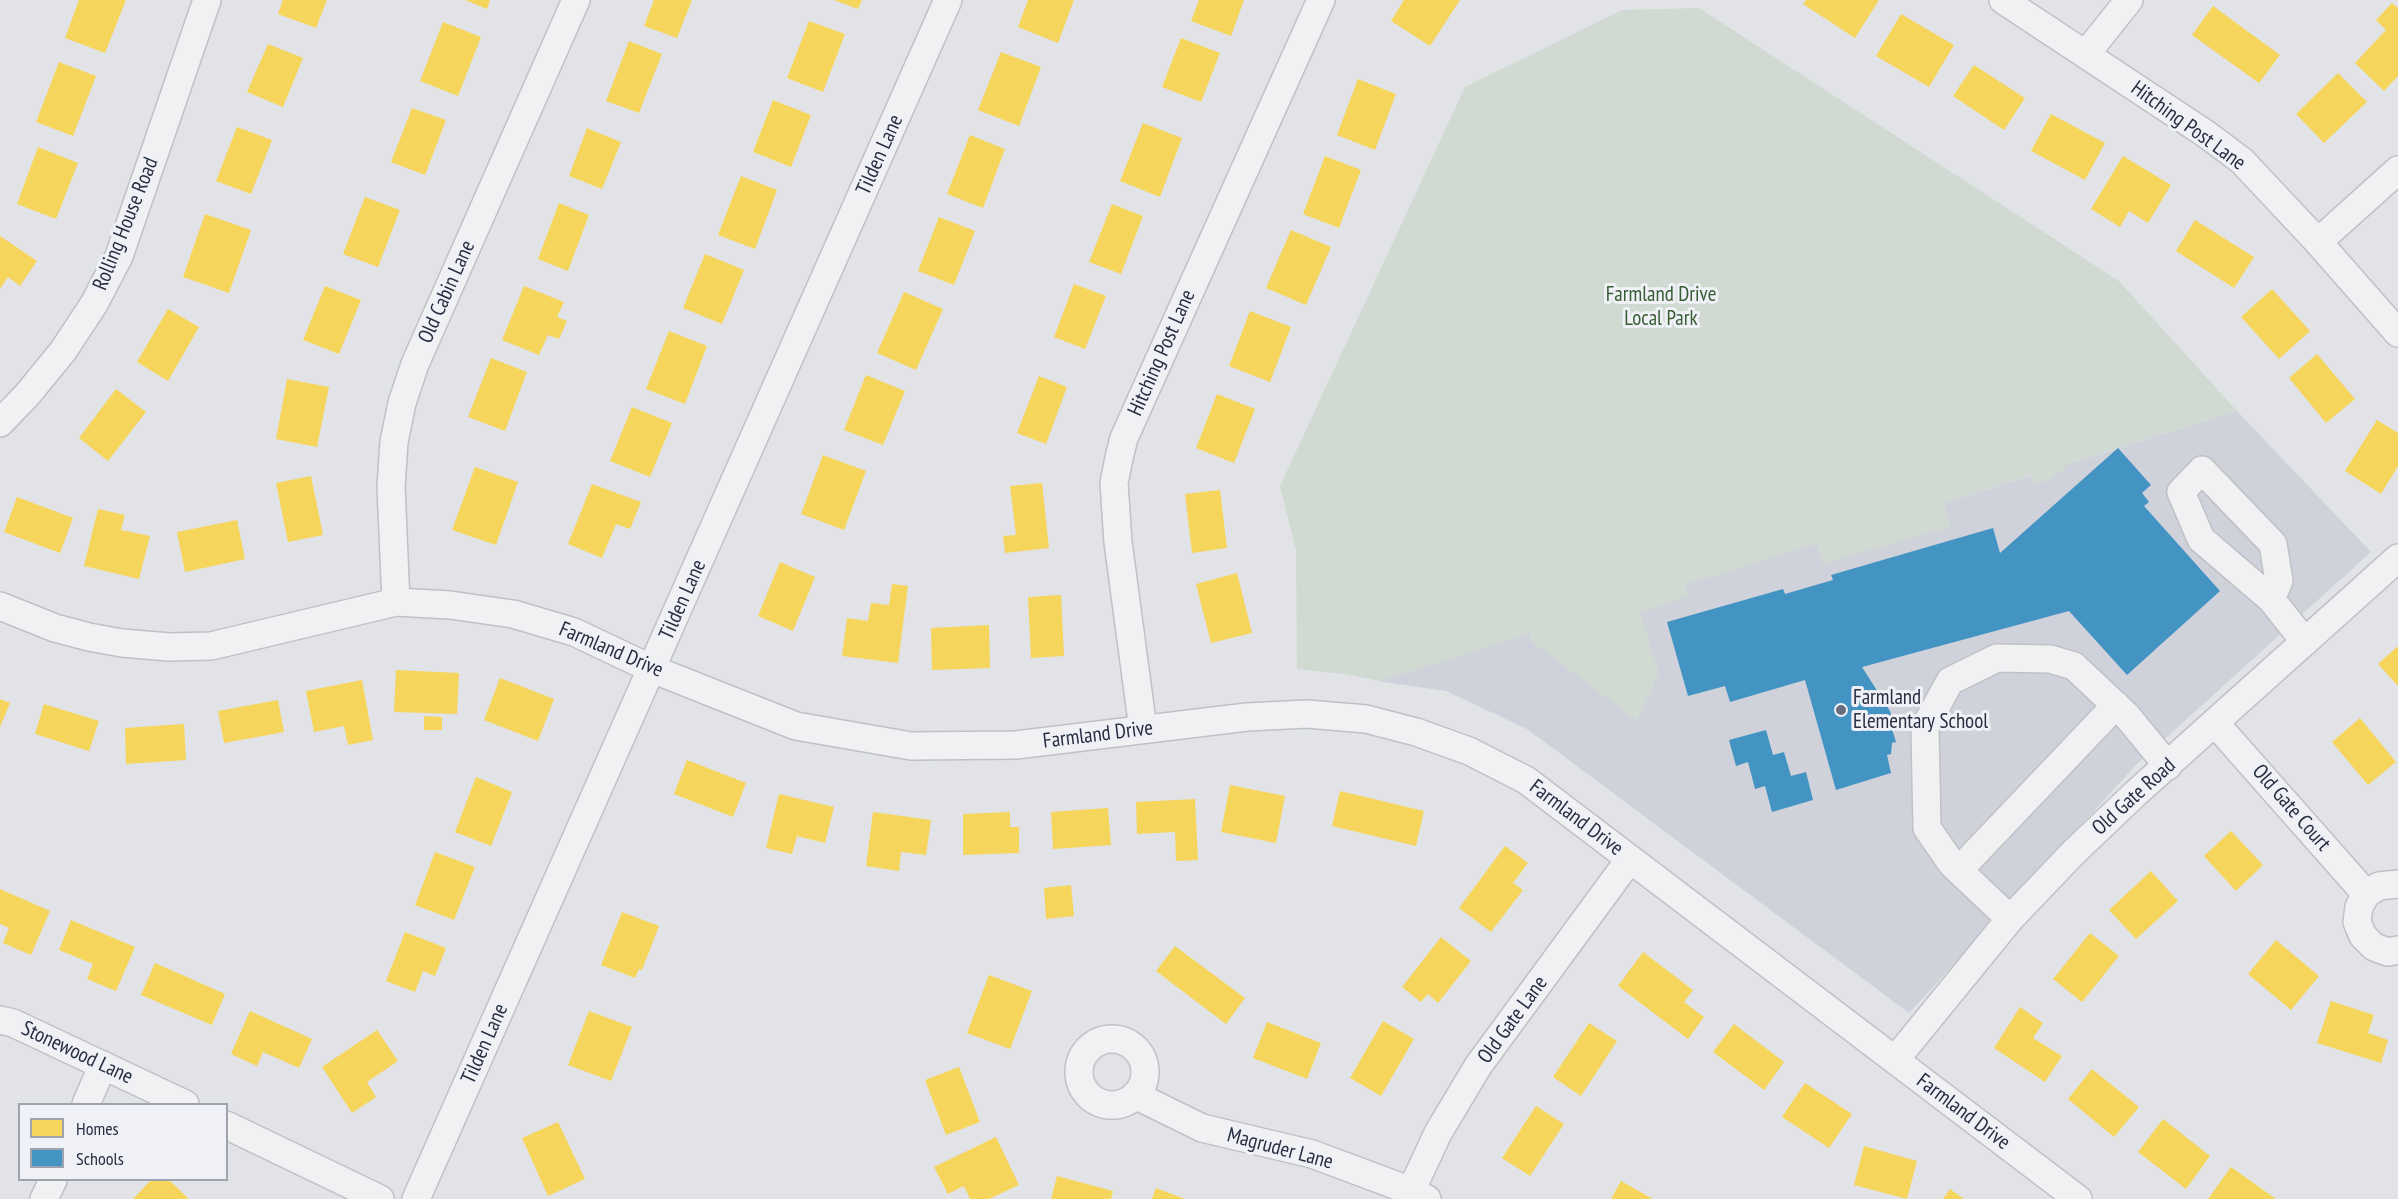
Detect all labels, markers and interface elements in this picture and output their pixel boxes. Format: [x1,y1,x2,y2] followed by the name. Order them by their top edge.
[2126,76,2250,176] street label: Hitching Post Lane
[851,111,909,199] street label: Tilden Lane
[88,154,164,294] street label: Rolling House Road
[413,237,481,347] street label: Old Cabin Lane
[1606,282,1716,332] park label: Farmland Drive Local Park
[1123,286,1201,420] street label: Hitching Post Lane
[654,556,712,644] street label: Tilden Lane
[555,617,667,683] street label: Farmland Drive
[1853,685,1988,735] place label: Farmland Elementary School
[1834,703,1848,717] marker: Farmland Elementary School
[1042,716,1154,754] street label: Farmland Drive
[2087,753,2181,841] street label: Old Gate Road
[2246,759,2336,857] street label: Old Gate Court
[1524,775,1628,861] street label: Farmland Drive
[1473,971,1553,1069] street label: Old Gate Lane
[456,1000,514,1088] street label: Tilden Lane
[17,1016,137,1090] street label: Stonewood Lane
[1911,1069,2015,1155] street label: Farmland Drive
[18,1103,228,1181] legend
[76,1117,119,1140] text: Homes
[1224,1123,1336,1175] street label: Magruder Lane
[76,1147,124,1170] text: Schools

